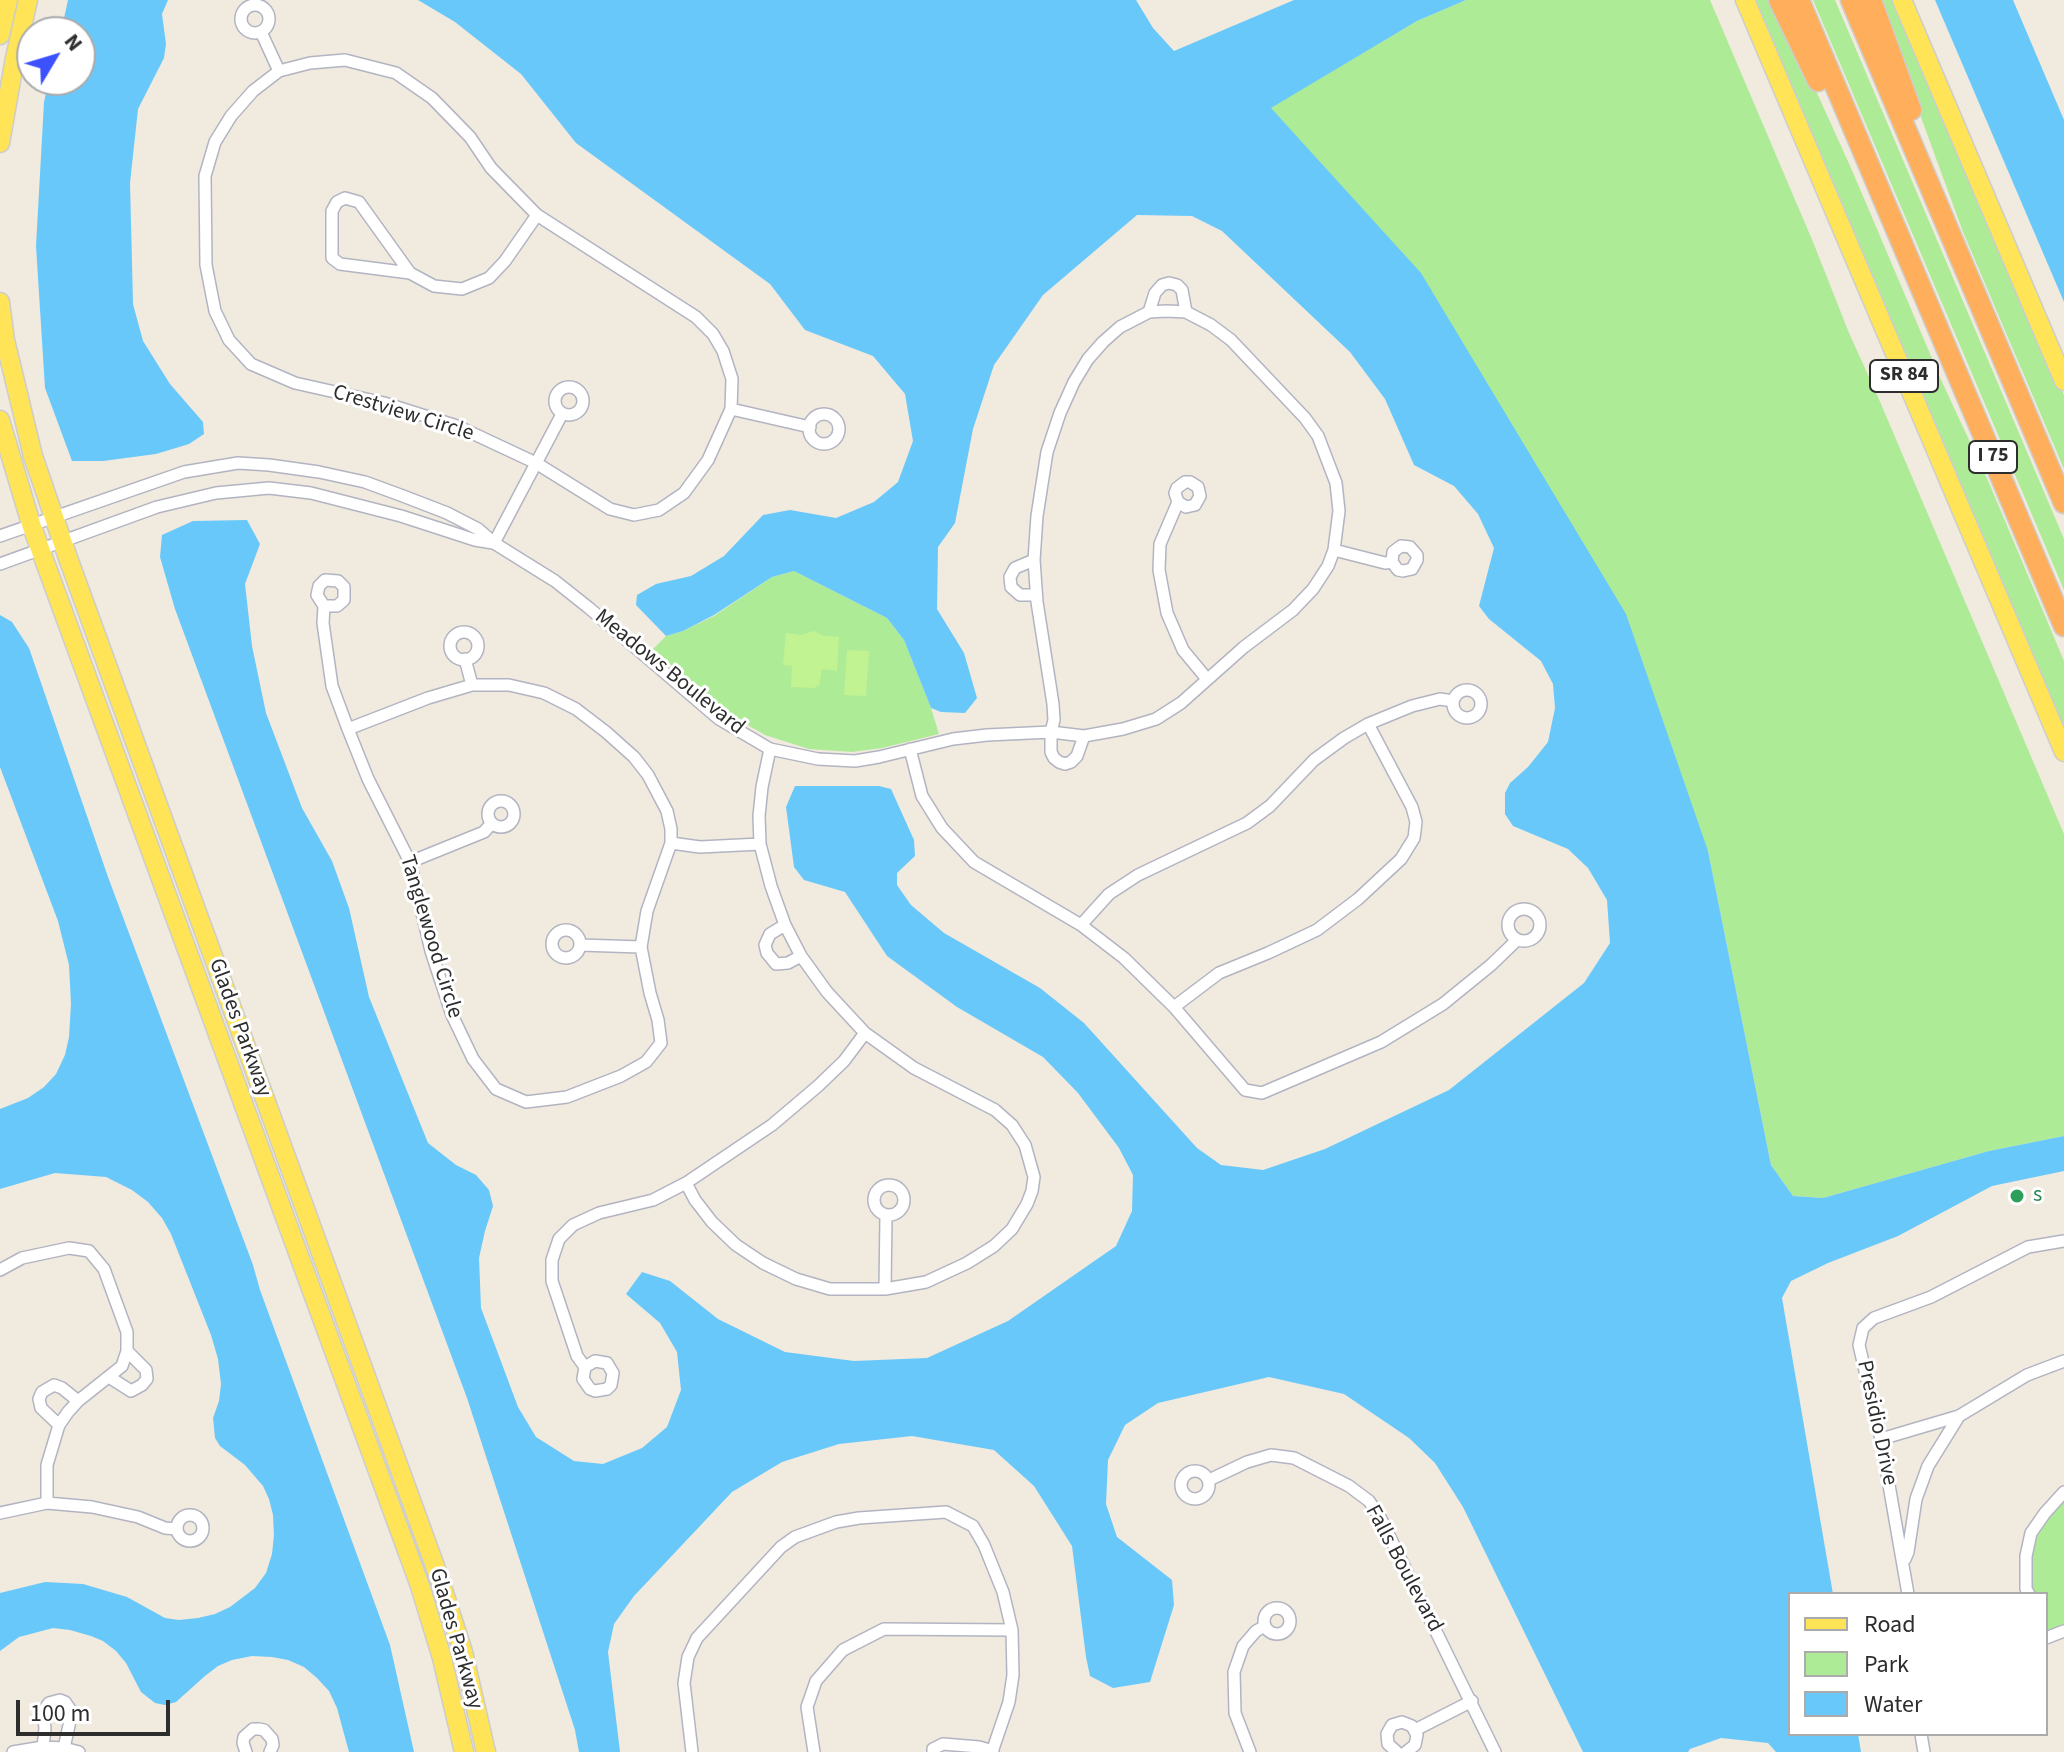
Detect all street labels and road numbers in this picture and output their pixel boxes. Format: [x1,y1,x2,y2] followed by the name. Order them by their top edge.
[1870,360,1938,392] road number: SR 84
[329,380,477,448] street label: Crestview Circle
[1969,441,2017,473] road number: I 75
[589,604,749,742] street label: Meadows Boulevard
[393,852,467,1022] street label: Tanglewood Circle
[202,955,276,1101] street label: Glades Parkway
[1850,1358,1902,1488] street label: Presidio Drive
[1358,1501,1448,1637] street label: Falls Boulevard
[422,1566,488,1712] street label: Glades Parkway

